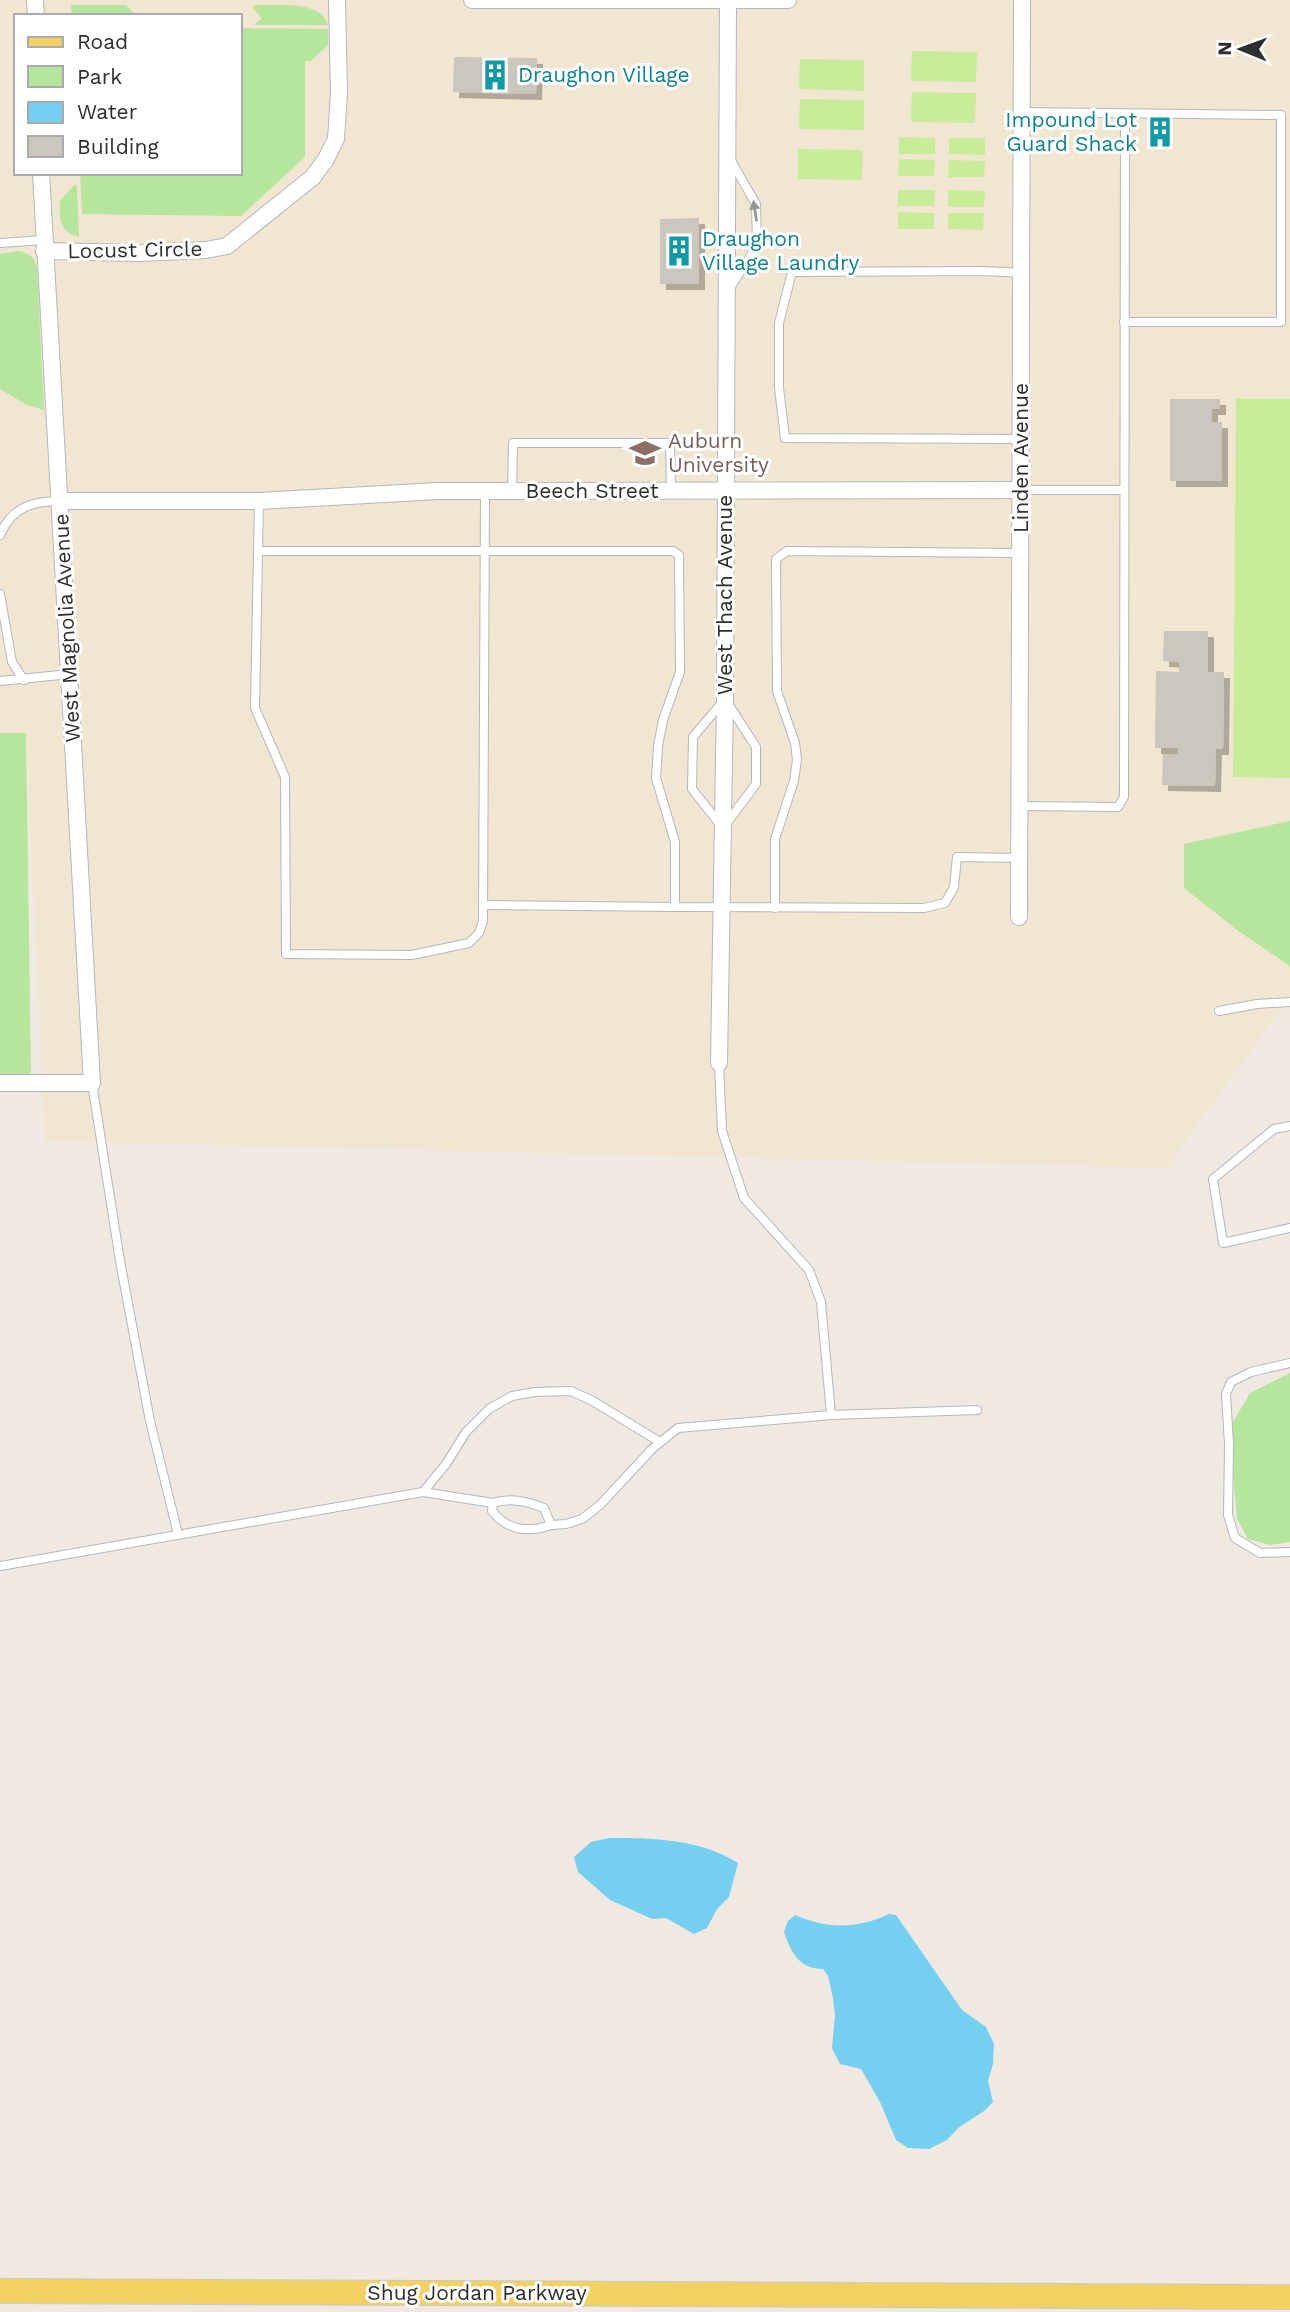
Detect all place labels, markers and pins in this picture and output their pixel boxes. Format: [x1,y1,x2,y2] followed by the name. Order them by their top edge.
[478,58,512,92] building icon: Draughon Village
[518,62,690,87] place label: Draughon Village
[1005,107,1137,156] place label: Impound Lot Guard Shack
[1143,115,1177,149] building icon: Impound Lot Guard Shack
[702,226,860,275] place label: Draughon Village Laundry
[662,234,696,268] building icon: Draughon Village Laundry
[668,428,769,477] place label: Auburn University
[628,436,662,470] school or university icon: Auburn University

